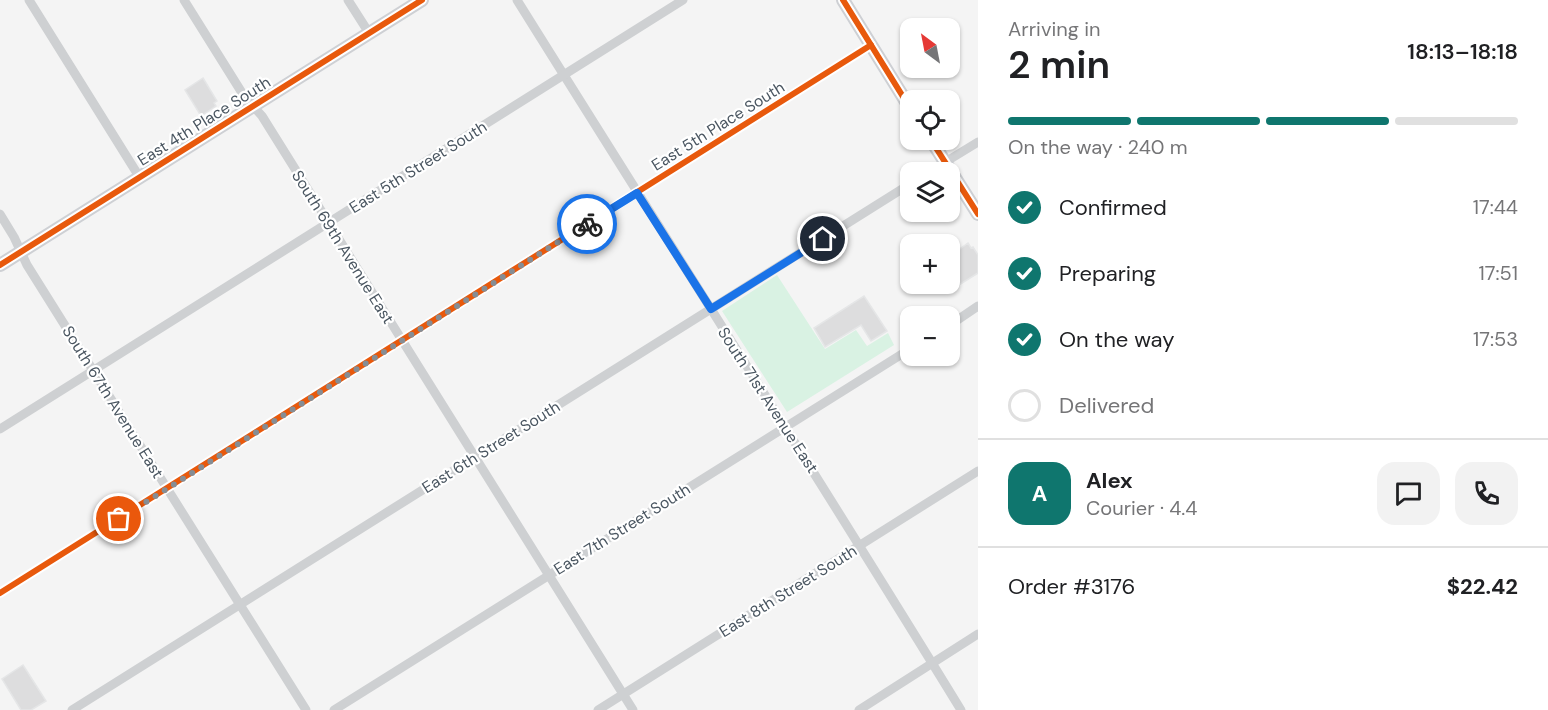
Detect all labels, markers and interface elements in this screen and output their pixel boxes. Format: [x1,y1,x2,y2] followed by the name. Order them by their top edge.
[1008,16,1100,42] text: Arriving in
[900,18,960,78] north arrow
[900,18,960,366] map controls
[1407,37,1518,66] text: 18:13–18:18
[1008,39,1110,90] text: 2 min
[134,72,274,170] street label: East 4th Place South
[648,77,788,175] street label: East 5th Place South
[900,90,960,150] button: locate
[345,116,491,218] street label: East 5th Street South
[1008,134,1188,160] text: On the way · 240 m
[900,162,960,222] button: layers
[287,166,399,328] street label: South 69th Avenue East
[1008,191,1041,224] icon: check
[1059,193,1167,222] text: Confirmed
[557,194,617,254] courier
[1473,194,1518,220] text: 17:44
[571,208,604,241] icon: bike
[797,213,848,264] pin
[806,222,839,255] icon: home
[900,234,960,294] button: +
[1008,257,1041,290] icon: check
[1059,259,1156,288] text: Preparing
[1479,260,1518,286] text: 17:51
[900,306,960,366] button: −
[57,322,169,482] street label: South 67th Avenue East
[713,323,823,477] street label: South 71st Avenue East
[1008,323,1041,356] icon: check
[1059,325,1174,354] text: On the way
[1473,326,1518,352] text: 17:53
[1059,391,1154,420] text: Delivered
[418,396,564,498] street label: East 6th Street South
[1377,462,1440,525] button: chat
[1455,462,1518,525] button: phone
[1086,466,1133,495] text: Alex
[550,478,694,580] street label: East 7th Street South
[1032,479,1047,508] text: A
[93,493,144,544] pin
[1086,495,1197,521] text: Courier · 4.4
[102,502,135,535] icon: bag
[715,540,861,642] street label: East 8th Street South
[1008,572,1135,601] text: Order #3176
[1447,572,1518,601] text: $22.42

